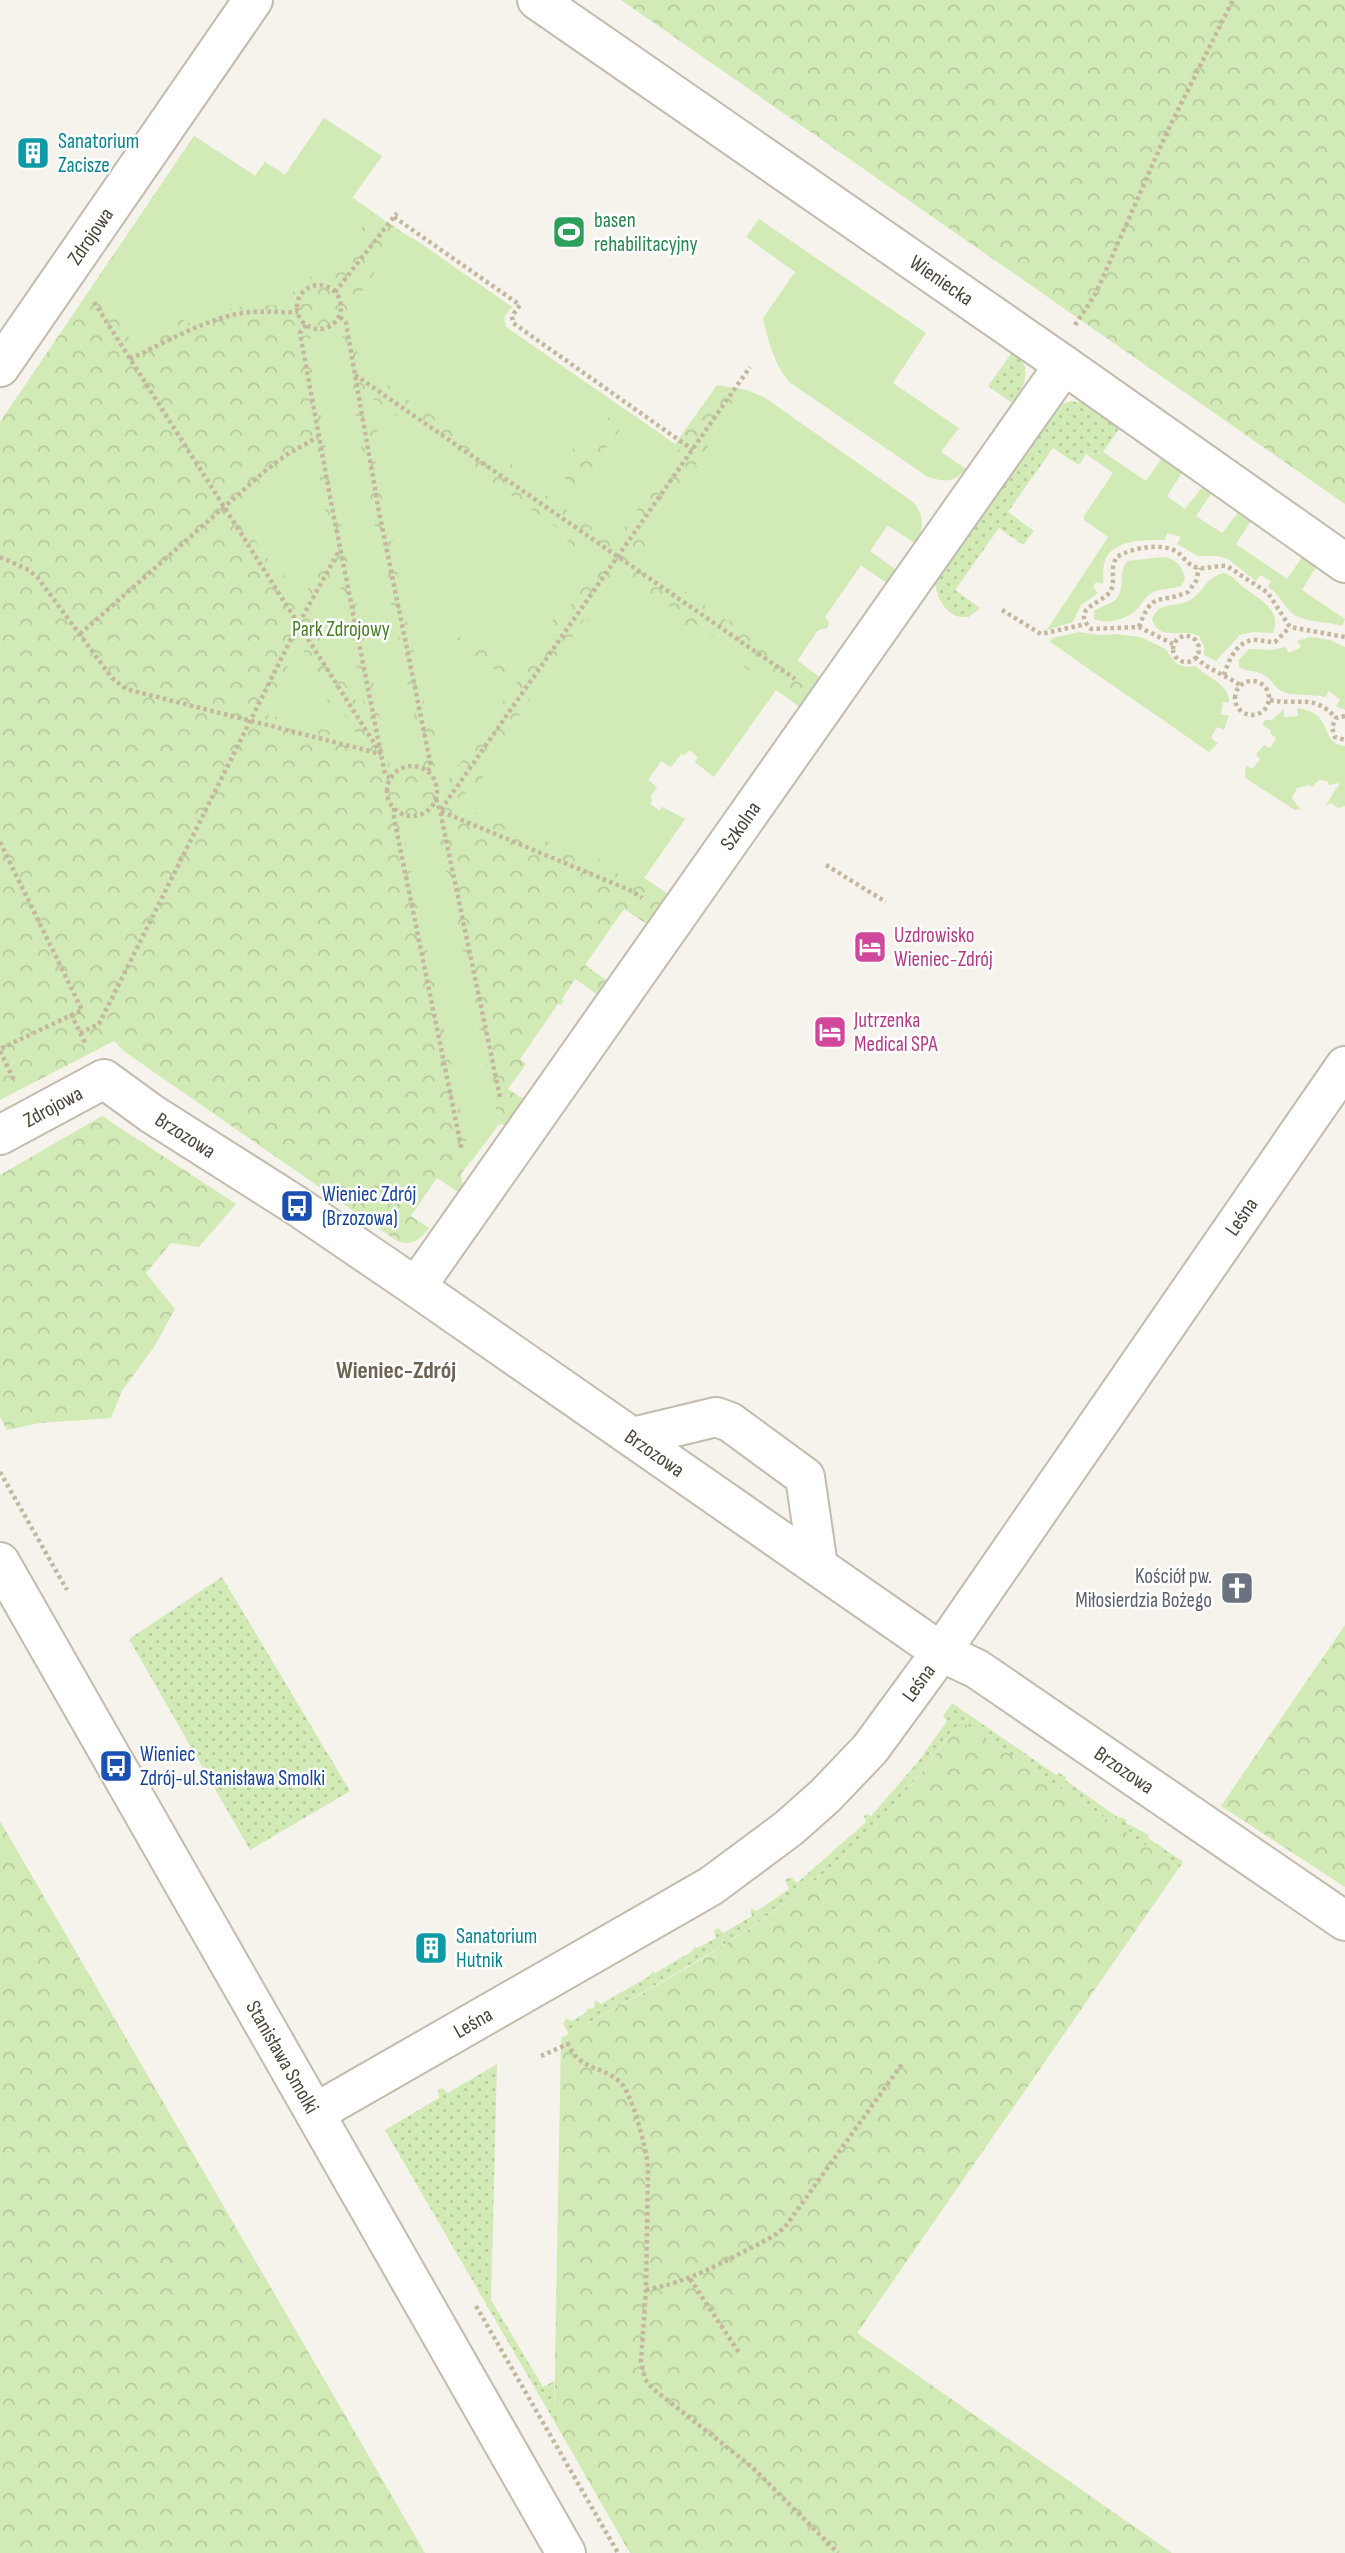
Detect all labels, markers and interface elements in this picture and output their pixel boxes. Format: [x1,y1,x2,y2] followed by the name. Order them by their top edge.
[58,129,139,178] place label: Sanatorium Zacisze
[14,134,52,172] building icon: Sanatorium Zacisze
[62,203,119,269] street label: Zdrojowa
[594,208,698,257] place label: basen rehabilitacyjny
[550,213,588,251] sports icon: basen rehabilitacyjny
[905,249,978,311] street label: Wieniecka
[292,617,390,642] park label: Park Zdrojowy
[715,796,766,855] street label: Szkolna
[894,923,993,972] place label: Uzdrowisko Wieniec-Zdrój
[851,928,889,966] hotel icon: Uzdrowisko Wieniec-Zdrój
[853,1008,938,1057] place label: Jutrzenka Medical SPA
[811,1013,849,1051] hotel icon: Jutrzenka Medical SPA
[19,1080,87,1133] street label: Zdrojowa
[150,1107,220,1164] street label: Brzozowa
[322,1182,416,1231] place label: Wieniec Zdrój (Brzozowa)
[278,1187,316,1225] bus stop icon: Wieniec Zdrój (Brzozowa)
[1219,1193,1263,1240] street label: Leśna
[336,1356,456,1385] district label: Wieniec-Zdrój
[620,1424,689,1482] street label: Brzozowa
[1075,1564,1212,1613] place label: Kościół pw. Miłosierdzia Bożego
[1218,1569,1256,1607] church icon: Kościół pw. Miłosierdzia Bożego
[896,1659,941,1707] street label: Leśna
[1090,1741,1159,1799] street label: Brzozowa
[140,1742,325,1791] place label: Wieniec Zdrój-ul.Stanisława Smolki
[97,1747,135,1785] bus stop icon: Wieniec Zdrój-ul.Stanisława Smolki
[456,1924,537,1973] place label: Sanatorium Hutnik
[412,1929,450,1967] building icon: Sanatorium Hutnik
[241,1996,325,2118] street label: Stanisława Smolki
[449,2002,497,2043] street label: Leśna

